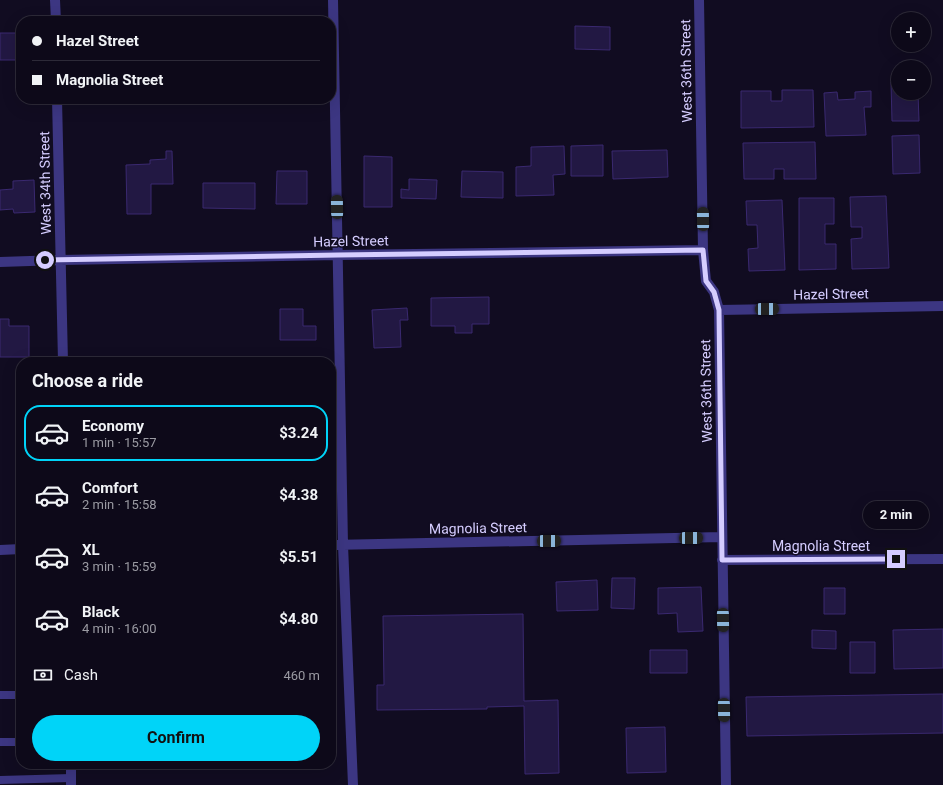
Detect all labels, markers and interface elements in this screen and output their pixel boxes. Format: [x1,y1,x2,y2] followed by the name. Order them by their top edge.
[891,12,931,100] map controls
[891,12,931,52] button: +
[677,19,695,123] street label: West 36th Street
[56,32,139,50] text: Hazel Street
[891,60,931,100] button: −
[56,71,163,89] text: Magnolia Street
[36,131,54,235] street label: West 34th Street
[331,195,343,219] car
[697,207,709,231] car
[313,232,389,250] street label: Hazel Street
[36,251,54,269] route start
[793,285,869,303] street label: Hazel Street
[755,303,779,315] car
[697,339,715,443] street label: West 36th Street
[32,370,143,391] text: Choose a ride
[34,415,70,451] icon: car
[82,417,144,435] text: Economy
[279,424,318,442] text: $3.24
[82,435,157,450] text: 1 min · 15:57
[34,477,70,513] icon: car
[82,479,138,497] text: Comfort
[279,486,318,504] text: $4.38
[82,497,157,512] text: 2 min · 15:58
[863,501,929,529] callout: 2 min
[880,507,912,522] text: 2 min
[429,519,528,537] street label: Magnolia Street
[679,532,703,544] car
[537,535,561,547] car
[772,538,871,554] street label: Magnolia Street
[34,539,70,575] icon: car
[82,541,100,559] text: XL
[279,548,318,566] text: $5.51
[887,550,905,568] route end
[82,559,157,574] text: 3 min · 15:59
[34,601,70,637] icon: car
[82,603,119,621] text: Black
[717,608,729,632] car
[279,610,318,628] text: $4.80
[82,621,157,636] text: 4 min · 16:00
[32,664,54,686] icon: cash
[64,666,98,684] text: Cash
[283,668,320,683] text: 460 m
[718,698,730,722] car
[32,715,320,761] button: Confirm

